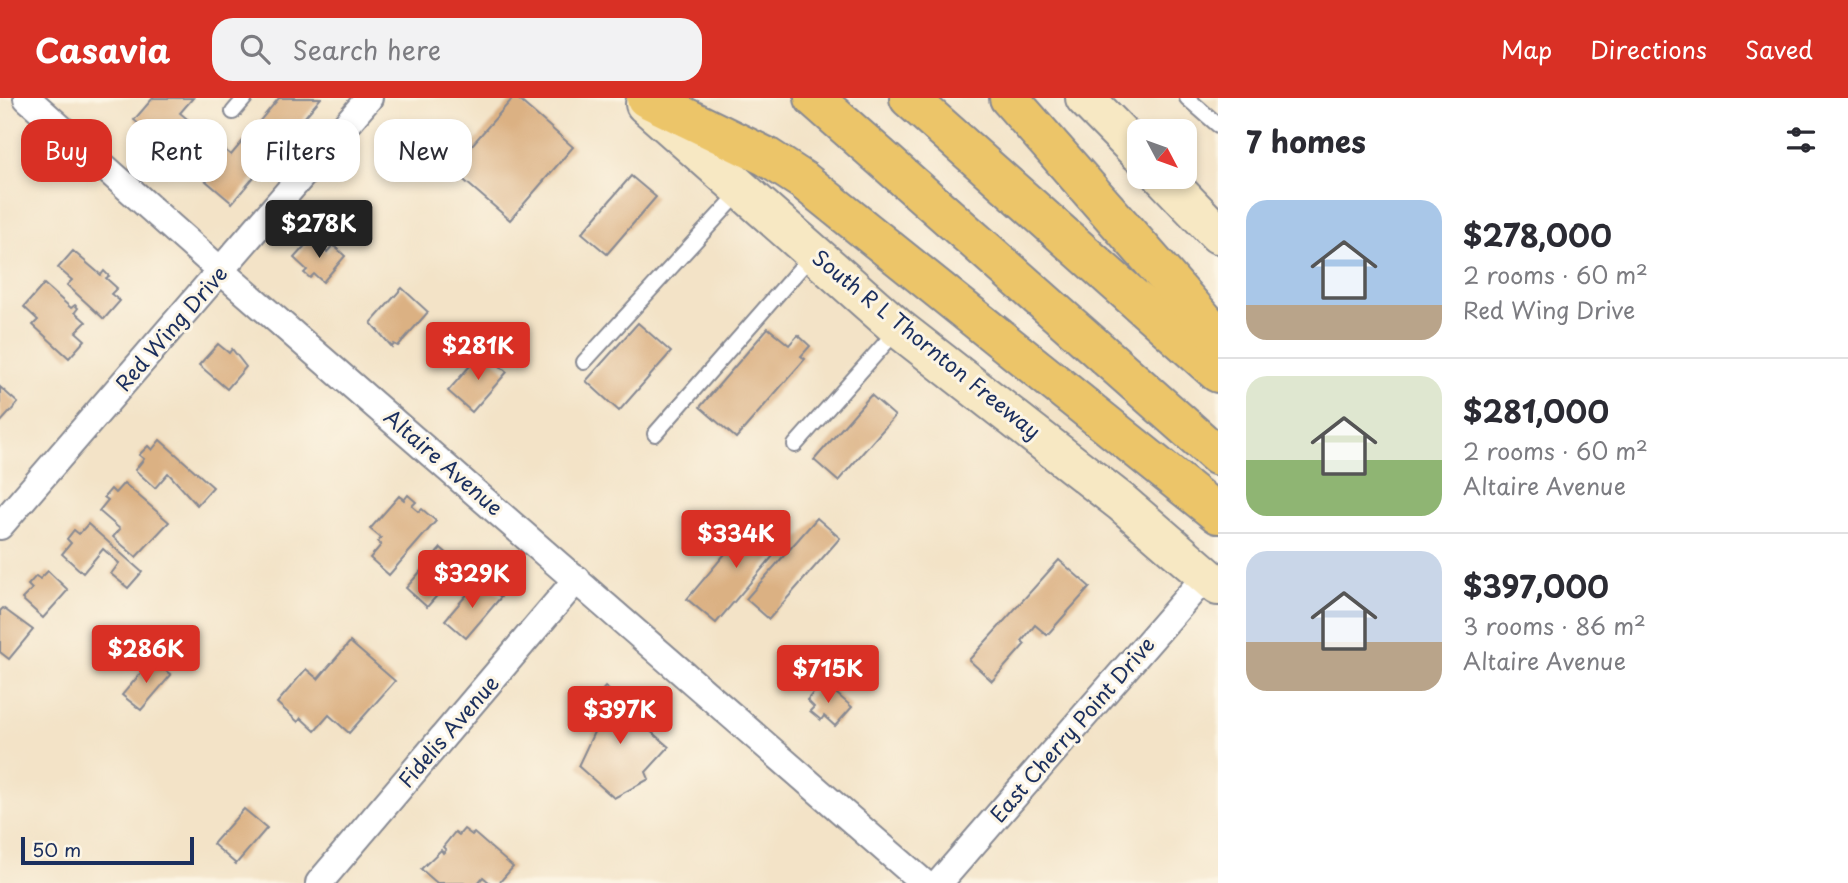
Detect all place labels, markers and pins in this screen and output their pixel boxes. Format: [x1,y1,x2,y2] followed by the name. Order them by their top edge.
[270,200,368,260] pin: $278K
[429,322,527,382] pin: $281K
[687,510,785,570] pin: $334K
[423,550,521,610] pin: $329K
[97,626,195,685] pin: $286K
[779,646,877,705] pin: $715K
[571,686,669,746] pin: $397K

